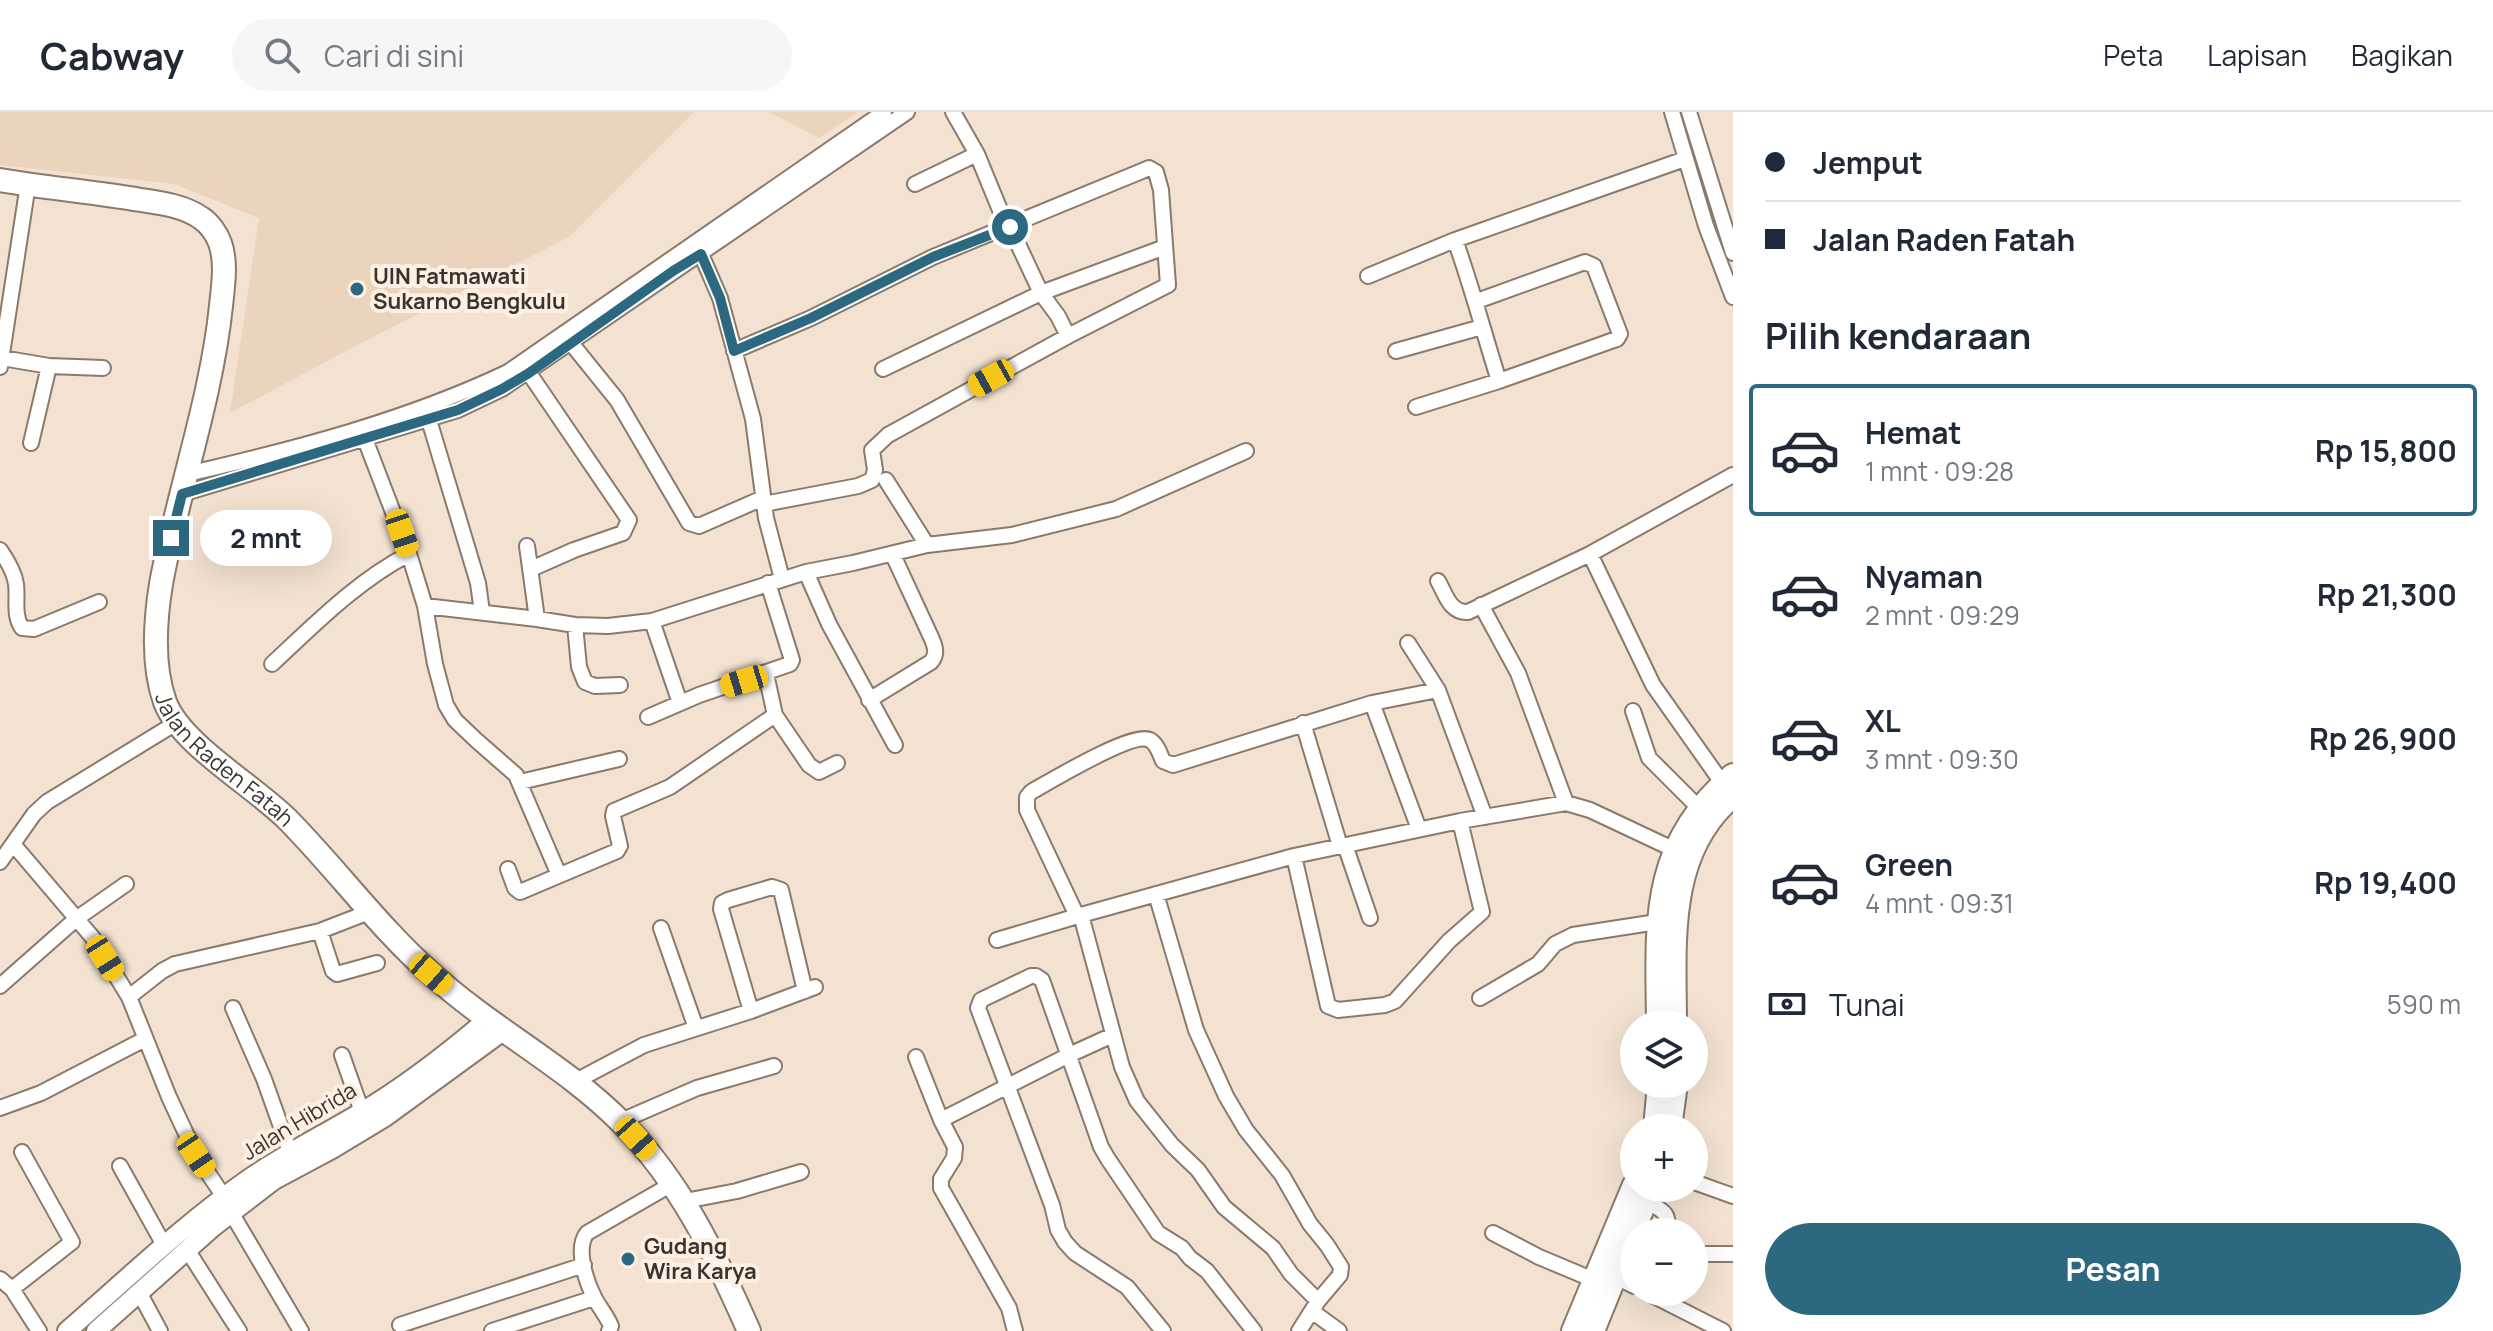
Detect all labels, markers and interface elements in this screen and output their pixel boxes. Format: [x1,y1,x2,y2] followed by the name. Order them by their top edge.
[232,19,792,91] search box
[40,29,184,81] text: Cabway
[260,33,304,77] icon: search
[324,35,464,76] text: Cari di sini
[2103,36,2163,74] text: Peta
[2207,36,2307,74] text: Lapisan
[2351,36,2453,74] text: Bagikan
[1813,142,1923,183] text: Jemput
[992,209,1028,245] route start
[1813,219,2075,260] text: Jalan Raden Fatah
[373,261,566,316] place label: UIN Fatmawati Sukarno Bengkulu
[348,280,366,298] marker: UIN Fatmawati Sukarno Bengkulu
[1765,311,2031,360] text: Pilih kendaraan
[964,356,1018,400] car
[1865,412,1962,453] text: Hemat
[1769,414,1841,486] icon: car
[2315,430,2457,471] text: Rp 15,800
[1865,453,2014,489] text: 1 mnt · 09:28
[383,506,421,560] car
[199,510,331,566] callout: 2 mnt
[153,520,189,556] route end
[230,520,302,556] text: 2 mnt
[1865,556,1983,597] text: Nyaman
[1769,558,1841,630] icon: car
[2317,574,2457,615] text: Rp 21,300
[1865,597,2020,633] text: 2 mnt · 09:29
[718,663,770,699] car
[148,689,301,833] street label: Jalan Raden Fatah
[1865,700,1901,741] text: XL
[1769,702,1841,774] icon: car
[2309,718,2457,759] text: Rp 26,900
[1865,741,2019,777] text: 3 mnt · 09:30
[1865,844,1953,885] text: Green
[1769,846,1841,918] icon: car
[2314,862,2457,903] text: Rp 19,400
[1865,885,2014,921] text: 4 mnt · 09:31
[82,931,128,985] car
[405,949,457,999] car
[1765,982,1809,1026] icon: cash
[1829,984,1905,1025] text: Tunai
[2387,986,2461,1022] text: 590 m
[1620,1010,1708,1306] map controls
[1620,1010,1708,1098] button: layers
[236,1075,362,1167] street label: Jalan Hibrida
[611,1112,661,1164] car
[1620,1114,1708,1202] button: +
[173,1128,219,1182] car
[1620,1218,1708,1306] button: −
[1765,1223,2461,1315] button: Pesan
[644,1231,757,1286] place label: Gudang Wira Karya
[619,1250,637,1268] marker: Gudang Wira Karya

